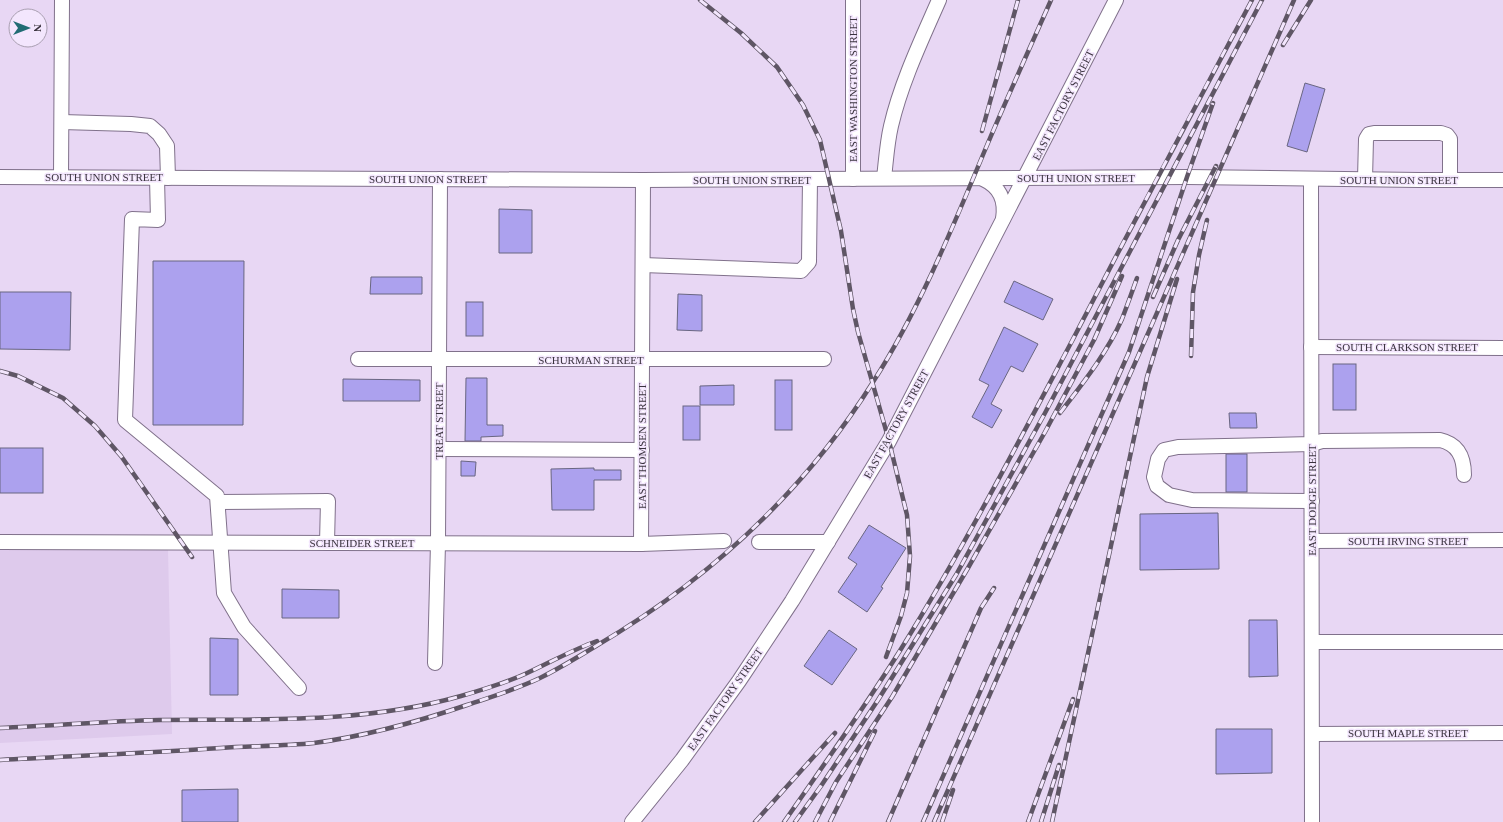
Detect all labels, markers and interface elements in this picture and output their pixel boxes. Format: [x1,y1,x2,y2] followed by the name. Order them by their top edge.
[8,8,48,48] north arrow
[847,16,859,162] street label: EAST WASHINGTON STREET
[32,24,44,32] text: N
[1030,47,1096,162] street label: EAST FACTORY STREET
[45,171,163,183] street label: SOUTH UNION STREET
[1017,172,1135,184] street label: SOUTH UNION STREET
[369,173,487,185] street label: SOUTH UNION STREET
[693,174,811,186] street label: SOUTH UNION STREET
[1340,174,1458,186] street label: SOUTH UNION STREET
[1336,341,1478,353] street label: SOUTH CLARKSON STREET
[538,354,644,366] street label: SCHURMAN STREET
[861,367,931,480] street label: EAST FACTORY STREET
[433,382,445,460] street label: TREAT STREET
[636,383,648,509] street label: EAST THOMSEN STREET
[1306,444,1318,556] street label: EAST DODGE STREET
[1348,535,1468,547] street label: SOUTH IRVING STREET
[310,537,415,549] street label: SCHNEIDER STREET
[685,645,765,753] street label: EAST FACTORY STREET
[1348,727,1468,739] street label: SOUTH MAPLE STREET

